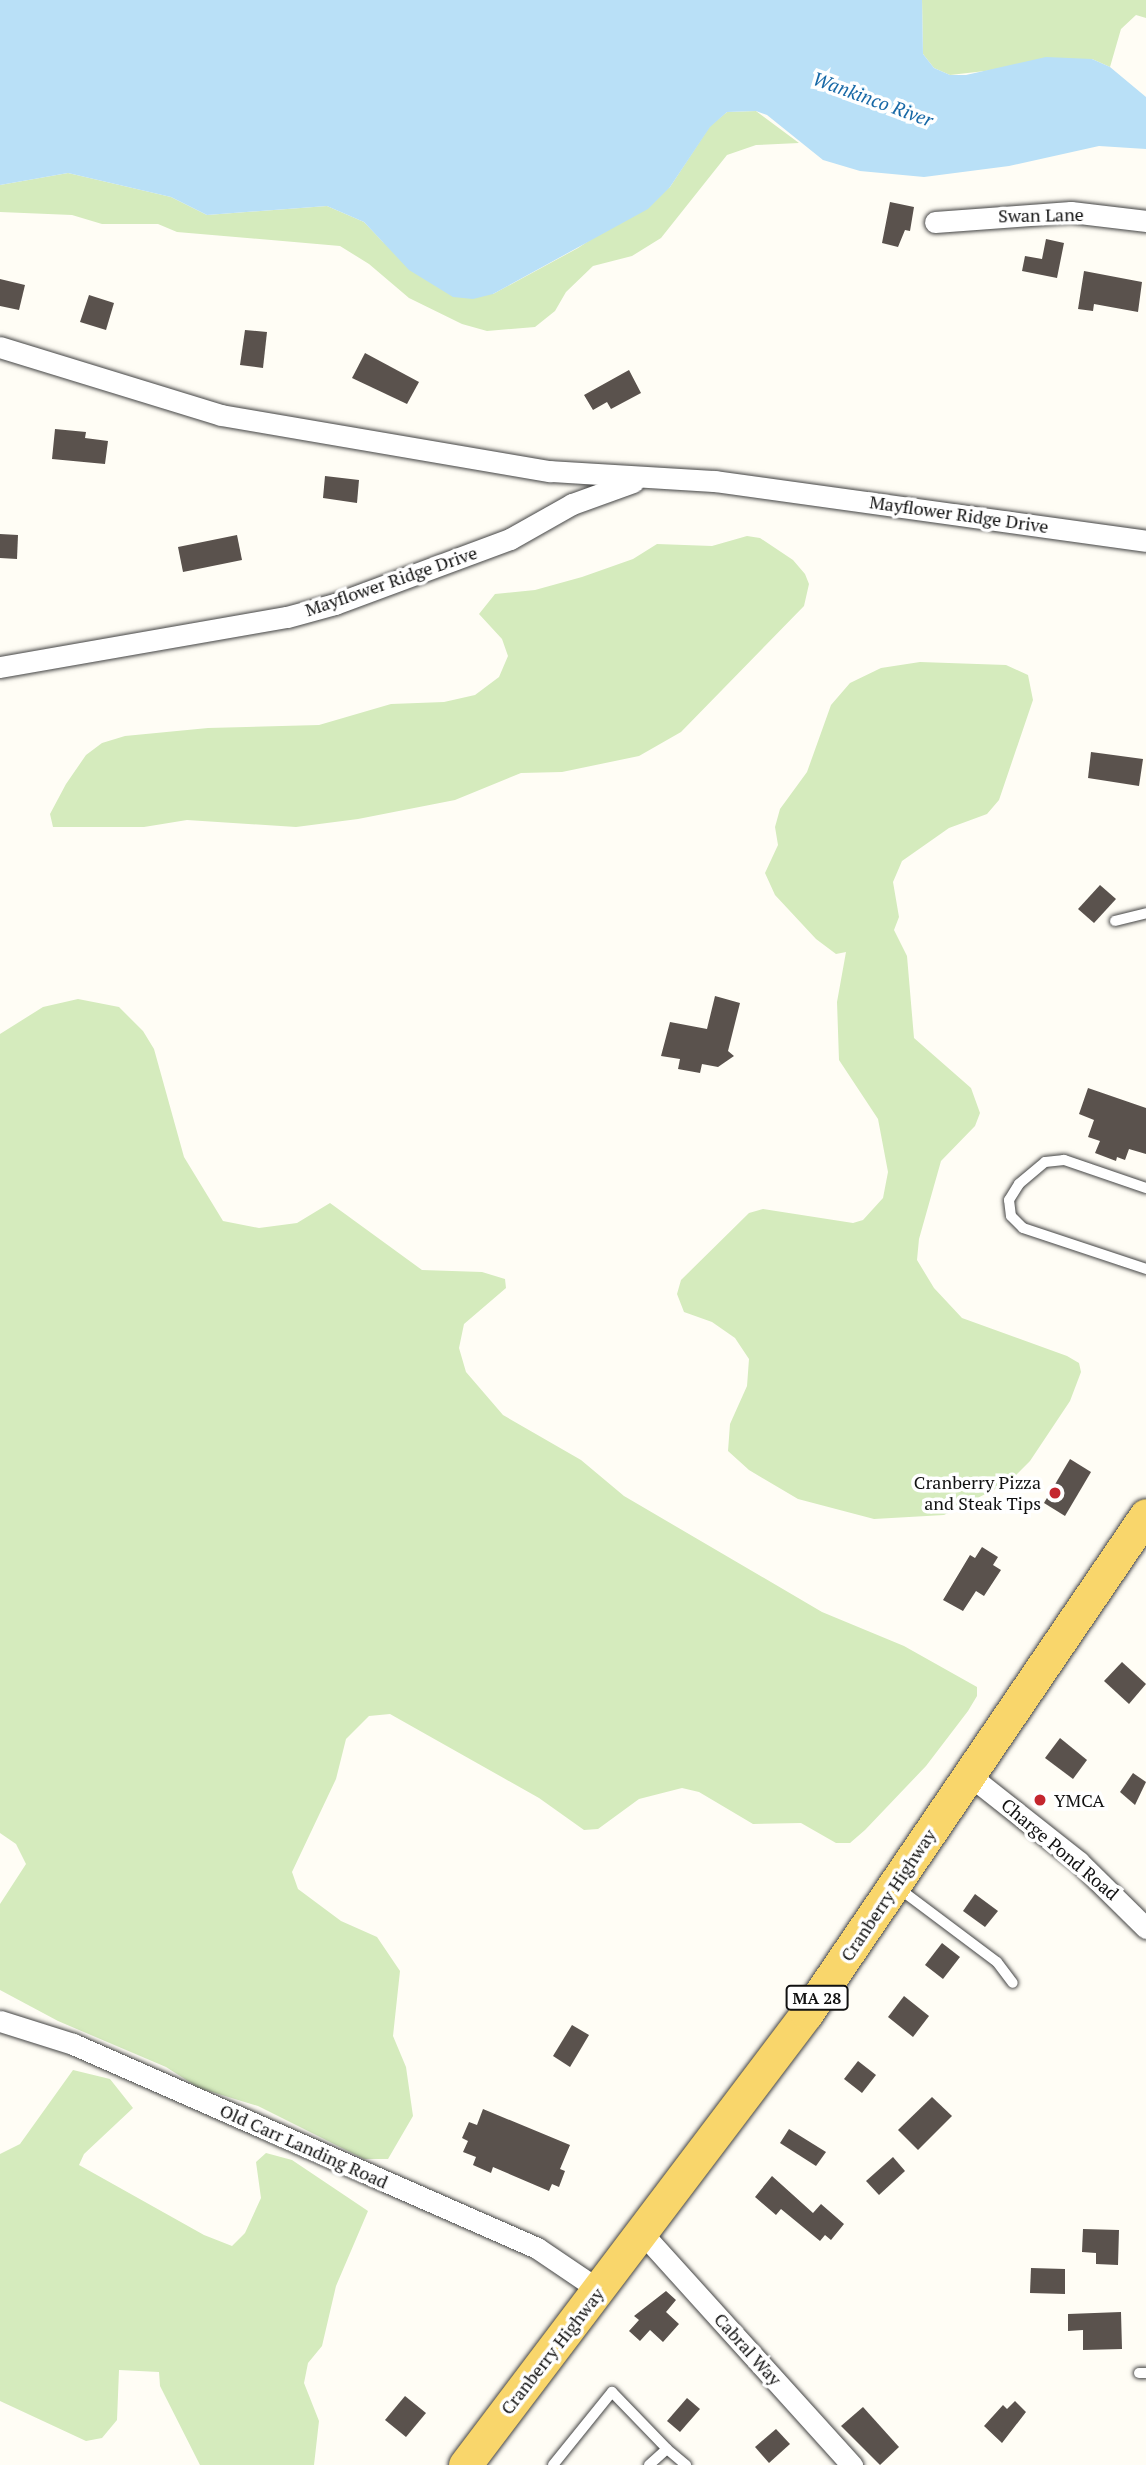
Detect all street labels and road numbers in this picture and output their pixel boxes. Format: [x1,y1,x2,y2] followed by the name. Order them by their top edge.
[998,203,1084,227] street label: Swan Lane
[868,491,1050,537] street label: Mayflower Ridge Drive
[302,541,480,621] street label: Mayflower Ridge Drive
[997,1794,1123,1904] street label: Charge Pond Road
[836,1825,940,1965] street label: Cranberry Highway
[786,1986,848,2010] road number: MA 28
[217,2099,391,2193] street label: Old Carr Landing Road
[496,2283,608,2419] street label: Cranberry Highway
[710,2308,786,2390] street label: Cabral Way

